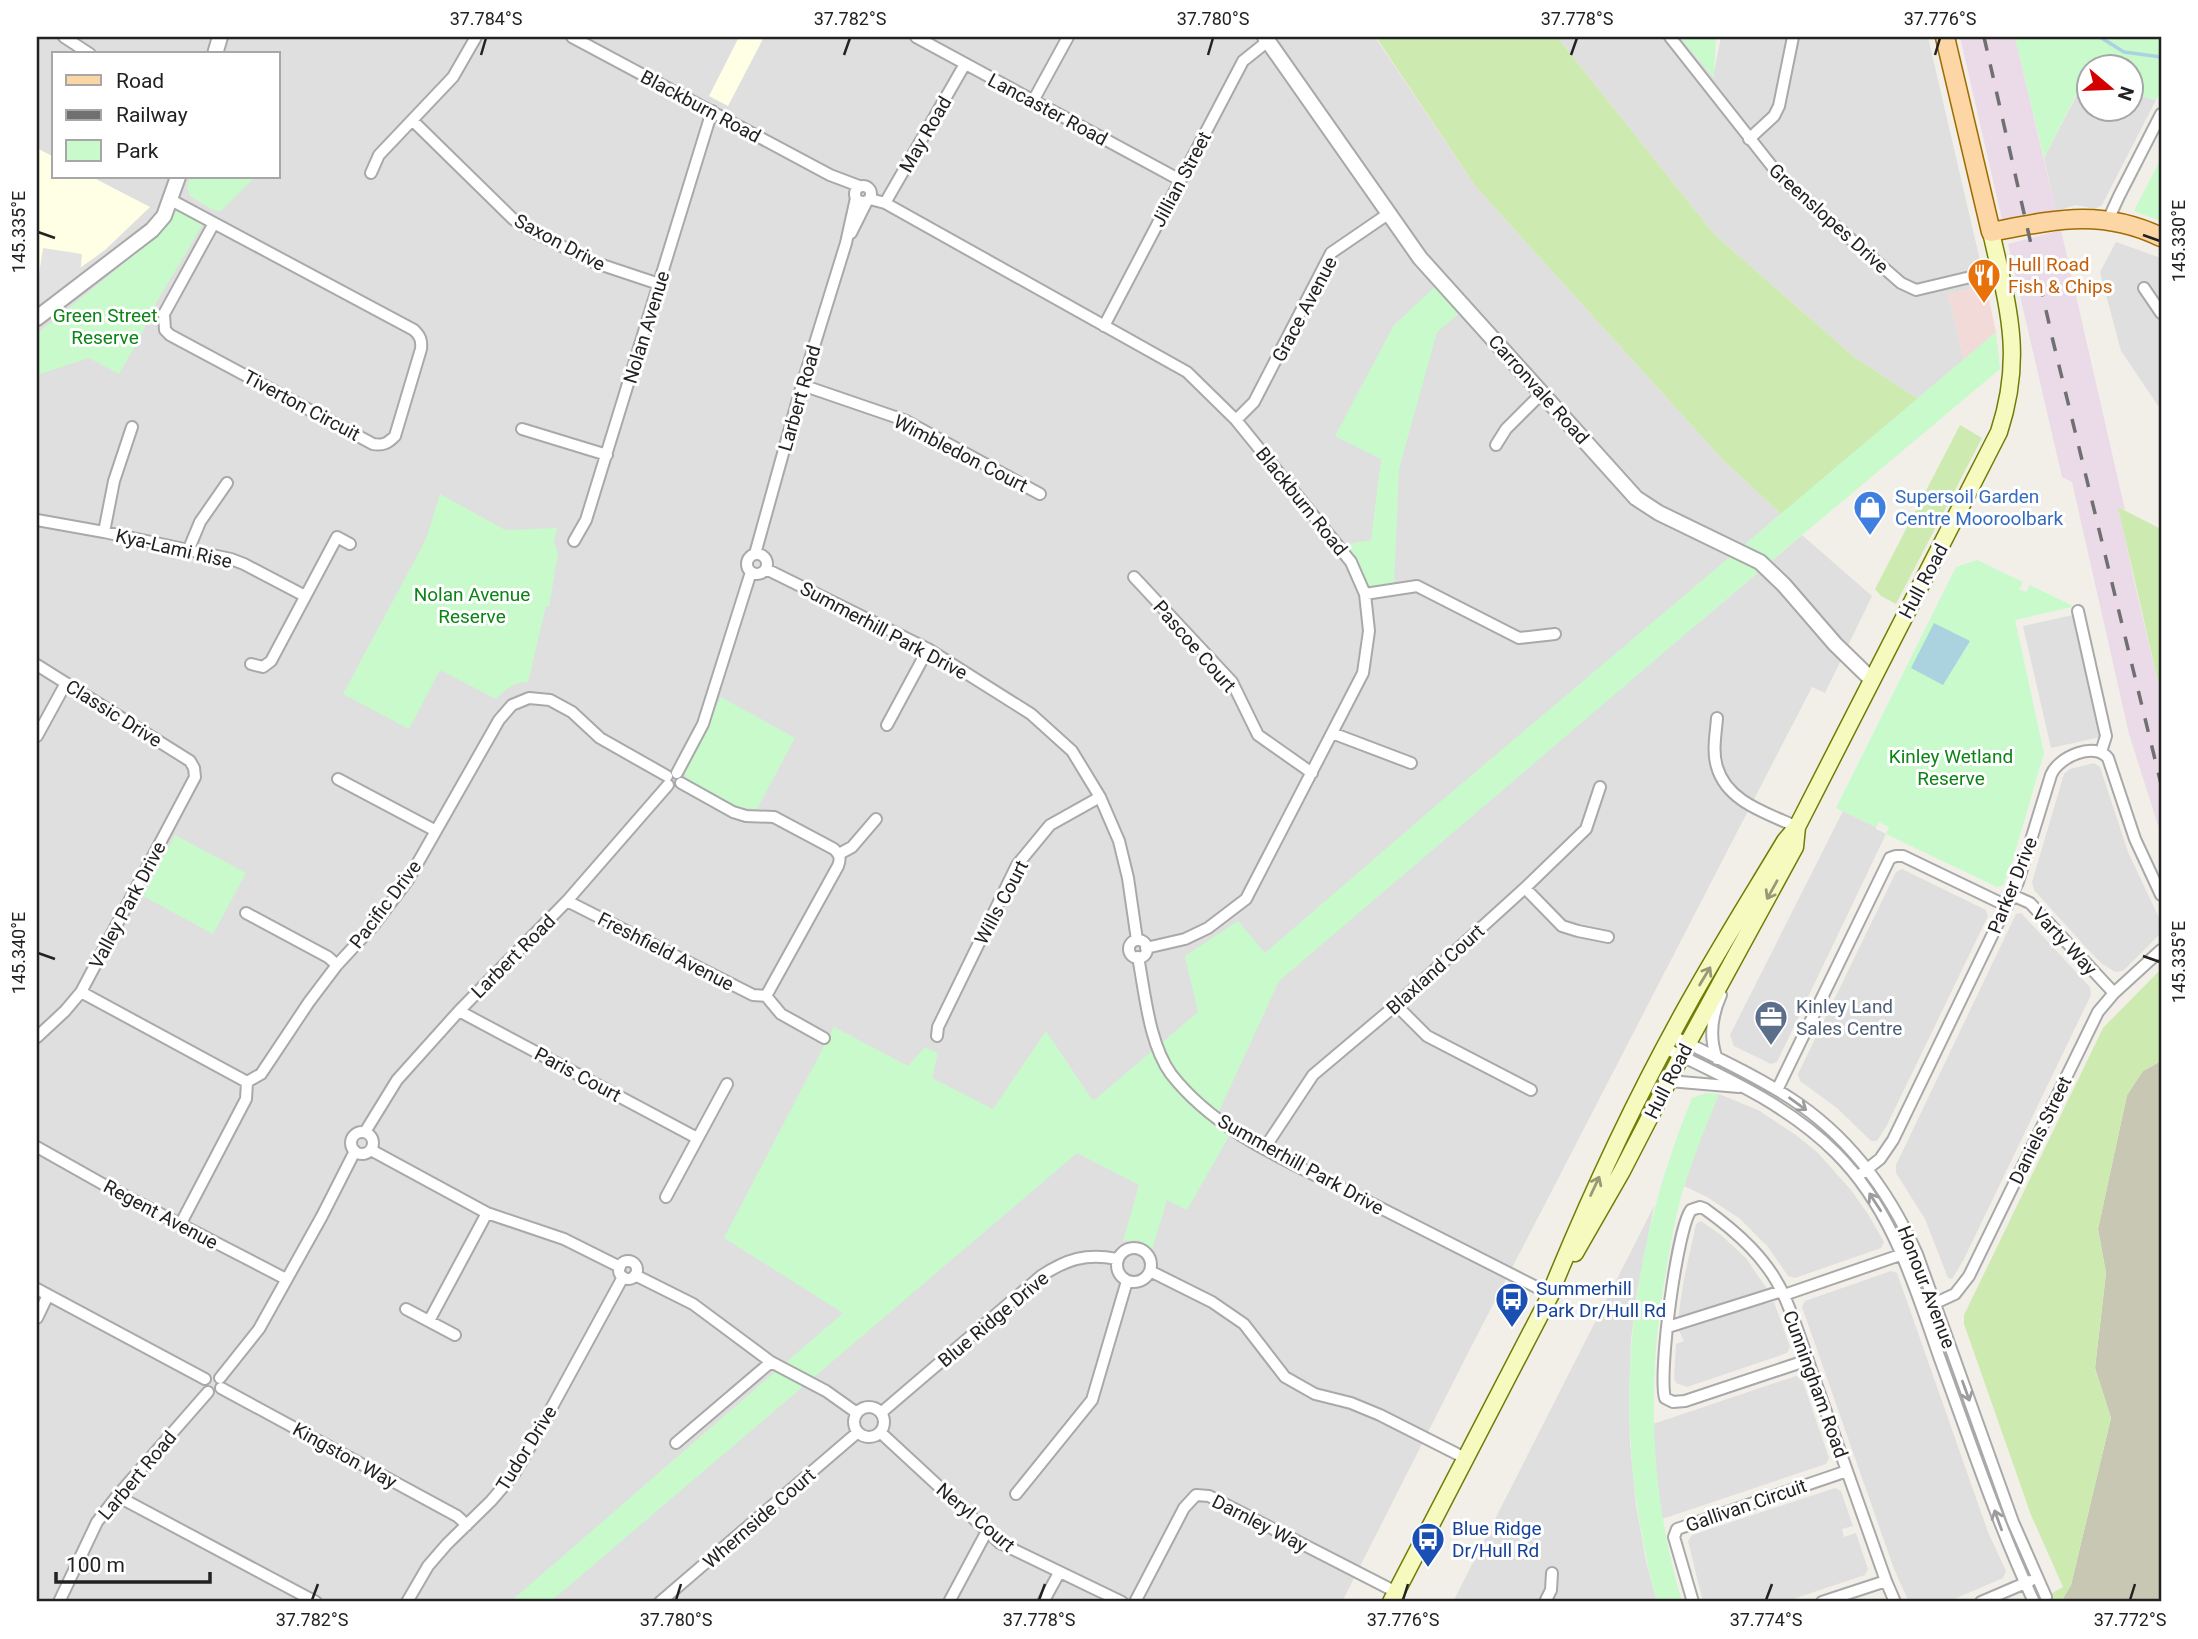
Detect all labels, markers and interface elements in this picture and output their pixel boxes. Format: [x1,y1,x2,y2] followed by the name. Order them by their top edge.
[450,8,523,29] text: 37.784°S
[814,8,887,29] text: 37.782°S
[1177,8,1250,29] text: 37.780°S
[1541,8,1614,29] text: 37.778°S
[1904,8,1977,29] text: 37.776°S
[52,52,280,178] legend
[2076,52,2146,122] north arrow
[637,65,765,148] street label: Blackburn Road
[984,68,1112,151] street label: Lancaster Road
[116,69,164,93] text: Road
[2113,83,2139,103] text: N
[894,92,956,176] street label: May Road
[116,103,188,127] text: Railway
[1147,128,1216,231] street label: Jillian Street
[116,139,159,163] text: Park
[1764,159,1893,278] street label: Greenslopes Drive
[8,191,29,273] text: 145.335°E
[2168,200,2189,282] text: 145.330°E
[510,209,609,276] street label: Saxon Drive
[1267,253,1342,366] street label: Grace Avenue
[2008,253,2113,298] place label: Hull Road Fish & Chips
[1965,256,2003,305] restaurant icon: Hull Road Fish & Chips
[618,268,675,386] street label: Nolan Avenue
[53,304,157,349] park label: Green Street Reserve
[1484,330,1594,449] street label: Carronvale Road
[773,342,826,454] street label: Larbert Road
[240,365,364,446] street label: Tiverton Circuit
[890,410,1032,497] street label: Wimbledon Court
[1251,442,1352,560] street label: Blackburn Road
[1895,485,2063,530] place label: Supersoil Garden Centre Mooroolbark
[1851,488,1889,537] shop icon: Supersoil Garden Centre Mooroolbark
[113,524,234,573] street label: Kya-Lami Rise
[1894,540,1953,623] street label: Hull Road
[796,577,971,684] street label: Summerhill Park Drive
[414,583,530,628] park label: Nolan Avenue Reserve
[1148,596,1241,697] street label: Pascoe Court
[61,675,166,752] street label: Classic Drive
[1889,745,2013,790] park label: Kinley Wetland Reserve
[1983,834,2042,937] street label: Parker Drive
[84,838,171,973] street label: Valley Park Drive
[345,856,426,953] street label: Pacific Drive
[970,856,1033,948] street label: Wills Court
[1765,879,1779,899] one-way arrow
[2027,903,2102,980] street label: Varty Way
[594,907,738,996] street label: Freshfield Avenue
[467,910,560,1003] street label: Larbert Road
[8,912,29,994] text: 145.340°E
[1382,919,1489,1019] street label: Blaxland Court
[2168,921,2189,1003] text: 145.335°E
[1698,966,1712,986] one-way arrow
[1796,995,1902,1040] place label: Kinley Land Sales Centre
[1752,998,1790,1047] office icon: Kinley Land Sales Centre
[1640,1040,1697,1123] street label: Hull Road
[531,1042,625,1107] street label: Paris Court
[2004,1072,2076,1188] street label: Daniels Street
[1788,1097,1807,1111] one-way arrow
[1214,1109,1388,1220] street label: Summerhill Park Drive
[100,1175,222,1254] street label: Regent Avenue
[1589,1176,1602,1198] one-way arrow
[1867,1193,1882,1212] one-way arrow
[1893,1223,1960,1352] street label: Honour Avenue
[933,1267,1053,1372] street label: Blue Ridge Drive
[1536,1277,1666,1322] place label: Summerhill Park Dr/Hull Rd
[1493,1280,1531,1329] bus stop icon: Summerhill Park Dr/Hull Rd
[1778,1307,1853,1461] street label: Cunningham Road
[1961,1380,1973,1402] one-way arrow
[491,1401,562,1495] street label: Tudor Drive
[289,1417,401,1493] street label: Kingston Way
[93,1426,181,1525] street label: Larbert Road
[699,1463,820,1573] street label: Whernside Court
[1683,1474,1810,1537] street label: Gallivan Circuit
[932,1478,1020,1557] street label: Neryl Court
[1208,1490,1311,1557] street label: Darnley Way
[1991,1510,2003,1532] one-way arrow
[1452,1517,1542,1562] place label: Blue Ridge Dr/Hull Rd
[1409,1520,1447,1569] bus stop icon: Blue Ridge Dr/Hull Rd
[56,1541,210,1585] scale bar
[66,1553,125,1577] text: 100 m
[276,1609,349,1630] text: 37.782°S
[640,1609,713,1630] text: 37.780°S
[1003,1609,1076,1630] text: 37.778°S
[1367,1609,1440,1630] text: 37.776°S
[1730,1609,1803,1630] text: 37.774°S
[2094,1609,2167,1630] text: 37.772°S

